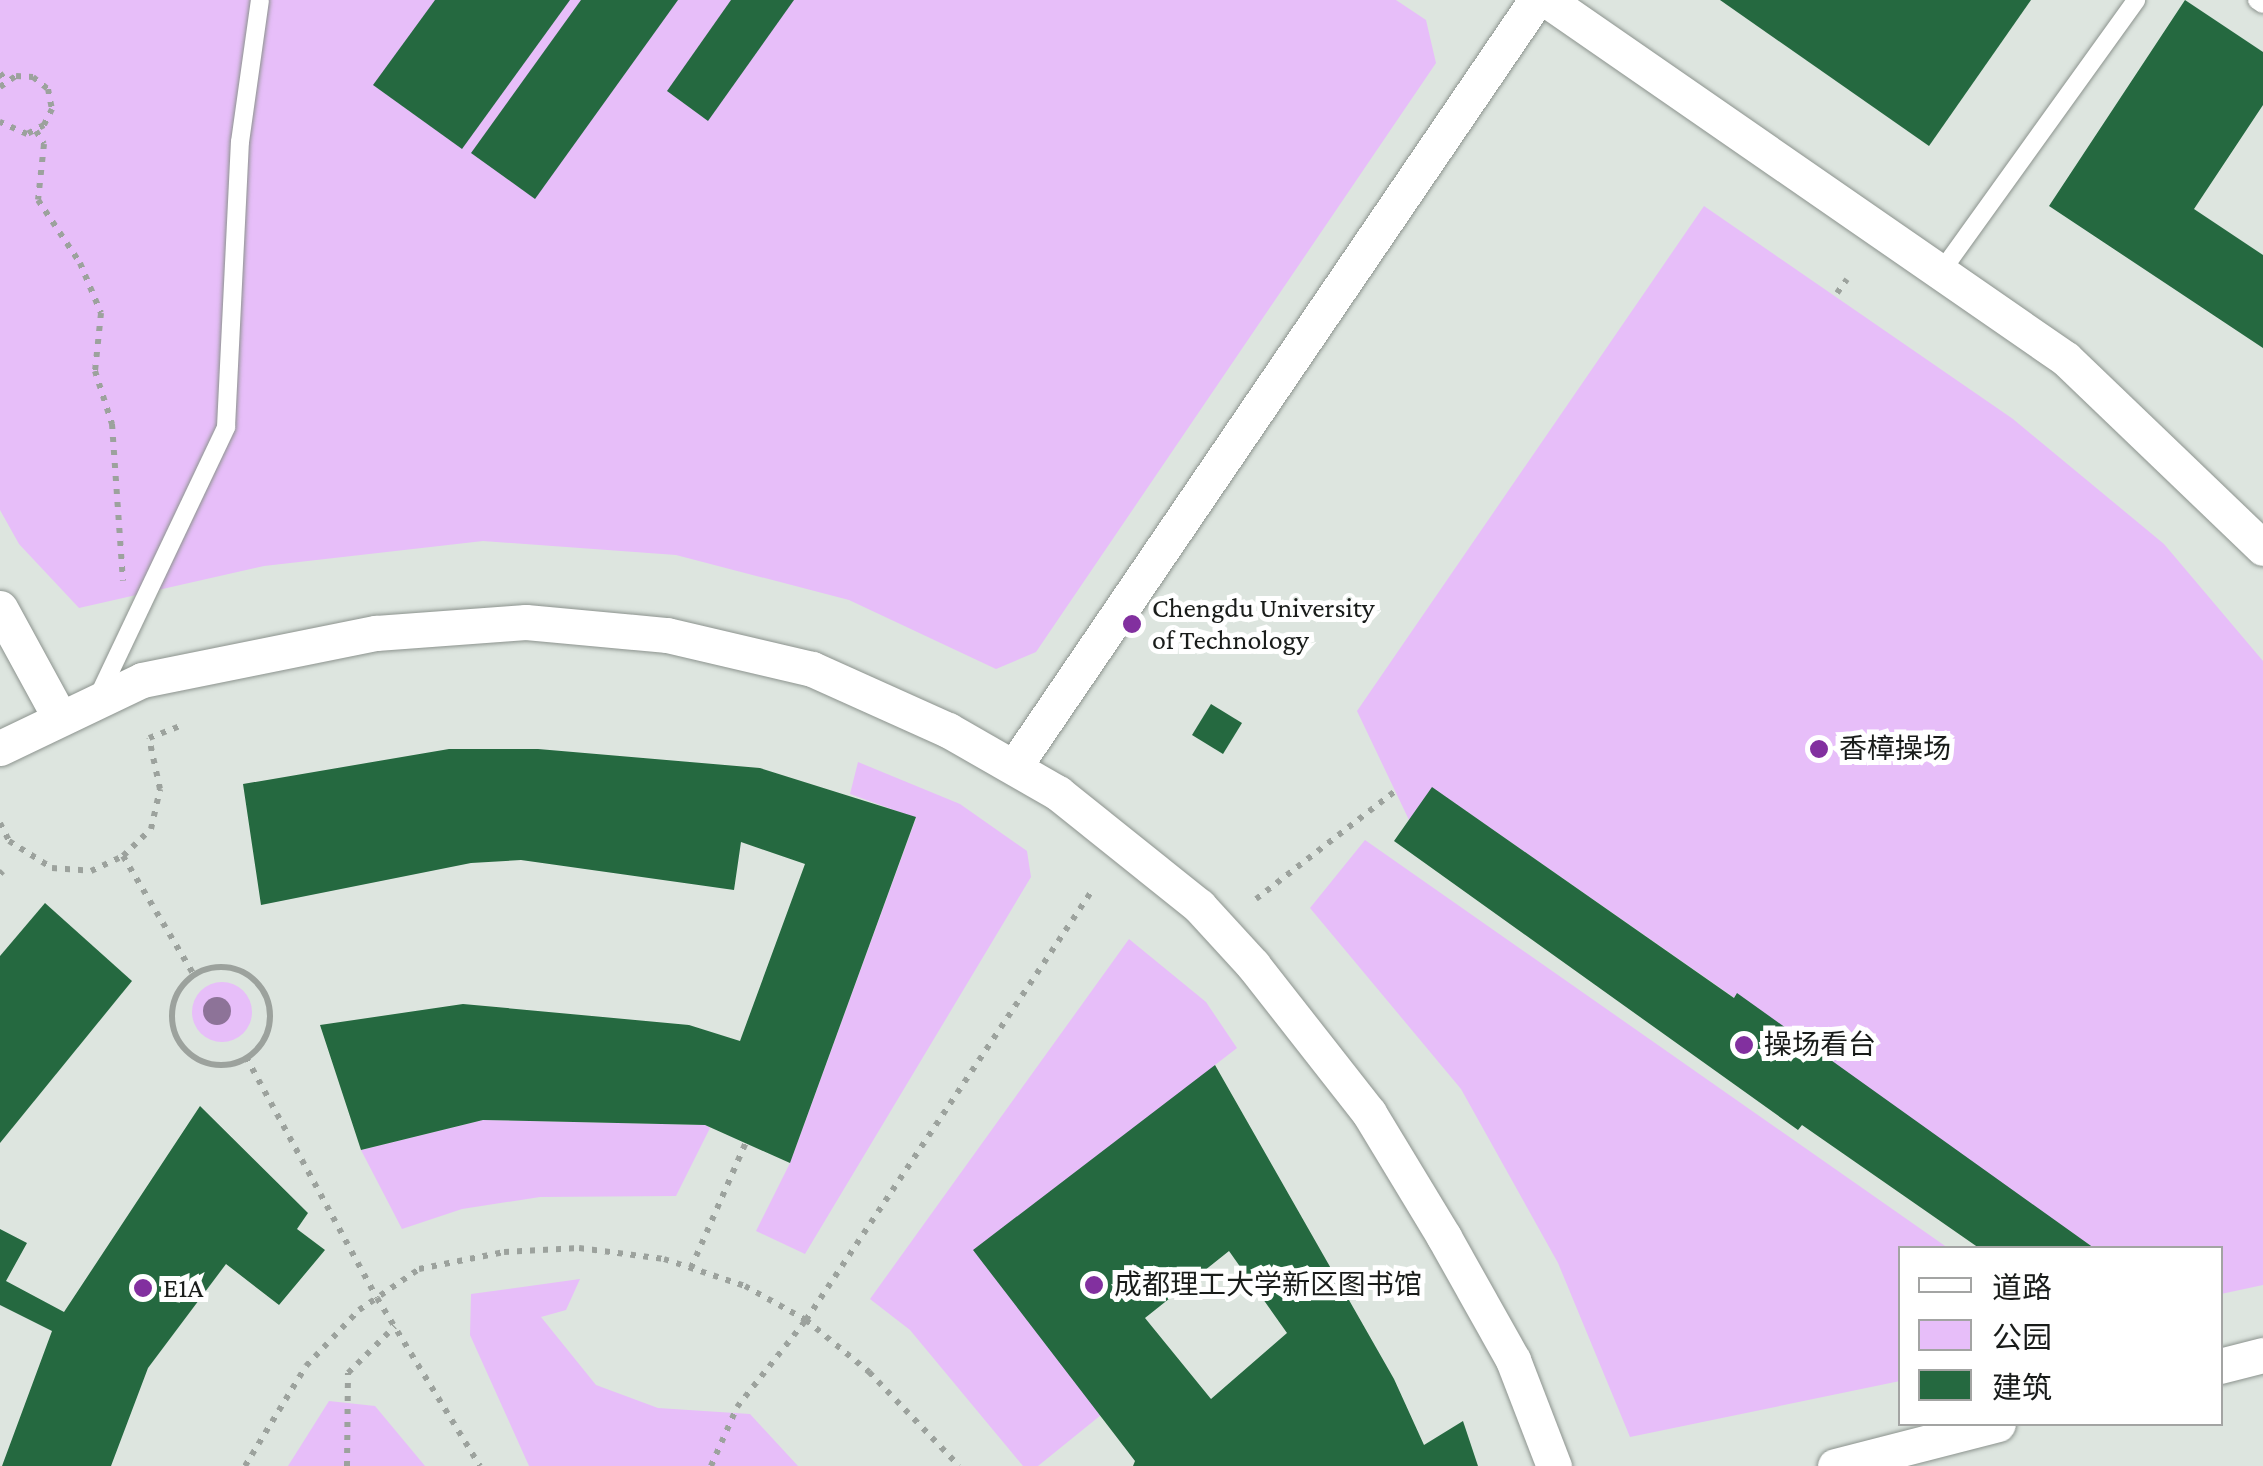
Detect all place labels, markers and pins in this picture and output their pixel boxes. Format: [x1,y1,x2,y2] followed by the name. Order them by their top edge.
[1152,591,1375,657] place label: Chengdu University of Technology
[1121,613,1143,635] marker: Chengdu University of Technology
[1839,732,1951,766] place label: 香樟操场
[1808,738,1830,760] marker: 香樟操场
[1764,1028,1876,1062] place label: 操场看台
[1733,1034,1755,1056] marker: 操场看台
[1114,1268,1422,1302] place label: 成都理工大学新区图书馆
[163,1271,203,1305] place label: E1A
[1083,1274,1105,1296] marker: 成都理工大学新区图书馆
[132,1277,154,1299] marker: E1A

